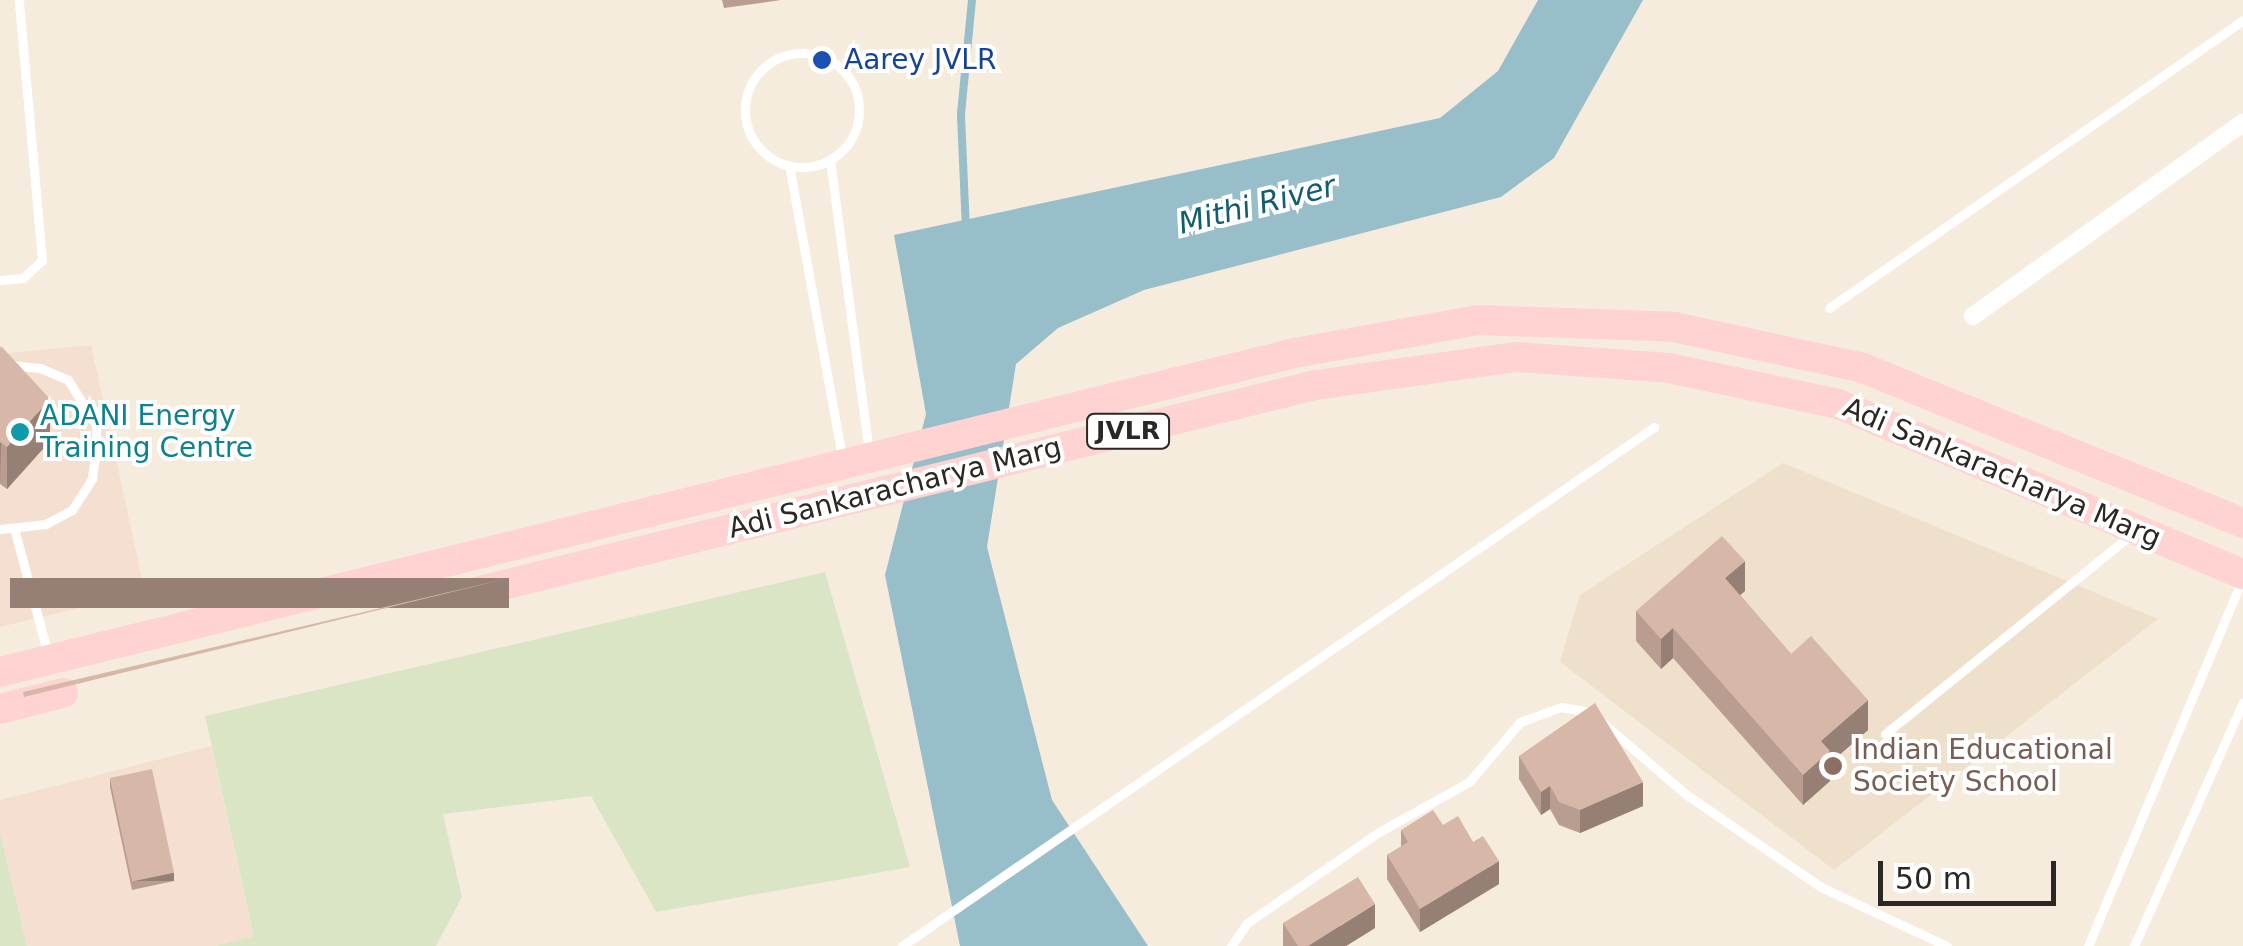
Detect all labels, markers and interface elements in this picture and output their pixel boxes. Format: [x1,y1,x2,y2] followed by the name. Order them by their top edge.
[844,43,996,77] place label: Aarey JVLR
[809,47,835,73] marker: Aarey JVLR
[1175,168,1339,242] water label: Mithi River
[1838,391,2166,555] street label: Adi Sankaracharya Marg
[40,399,253,465] place label: ADANI Energy Training Centre
[1086,411,1170,451] road number: JVLR
[9,421,31,443] marker: ADANI Energy Training Centre
[725,430,1065,546] street label: Adi Sankaracharya Marg
[1853,733,2113,799] place label: Indian Educational Society School
[1822,755,1844,777] marker: Indian Educational Society School
[1883,841,2060,903] scale bar
[1895,861,1972,896] text: 50 m

